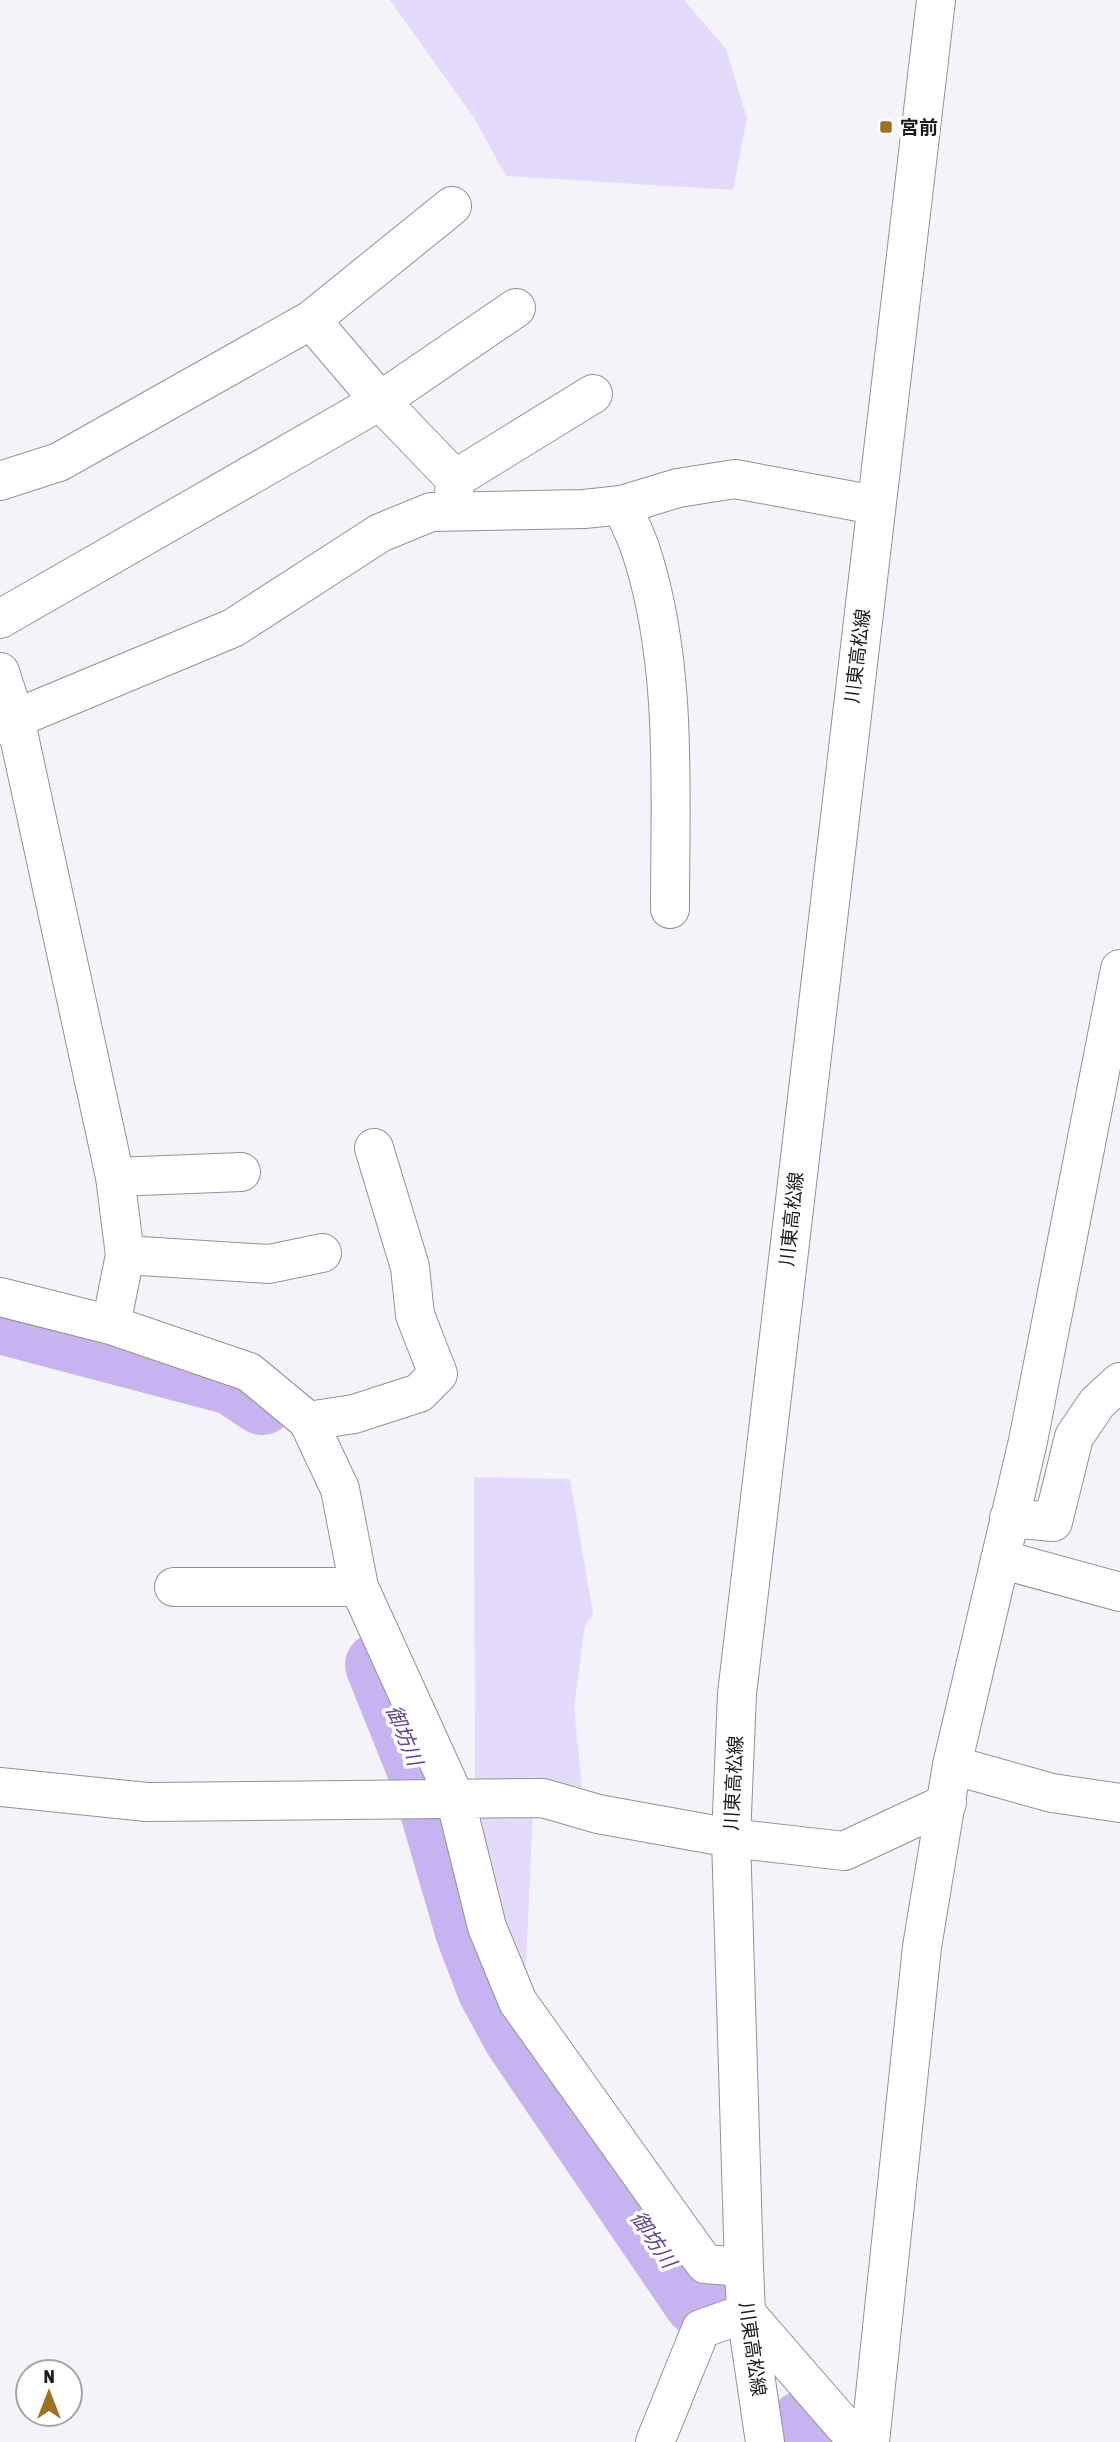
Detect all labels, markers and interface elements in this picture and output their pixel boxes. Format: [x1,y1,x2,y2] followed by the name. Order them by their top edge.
[900,116,938,138] place label: 宮前
[878,119,894,135] marker: 宮前
[840,608,874,704] street label: 川東高松線
[775,1171,807,1267] street label: 川東高松線
[382,1701,429,1771] water label: 御坊川
[720,1735,746,1831] street label: 川東高松線
[626,2206,683,2273] water label: 御坊川
[735,2300,771,2398] street label: 川東高松線
[14,2358,84,2428] north arrow
[43,2365,55,2387] text: N

